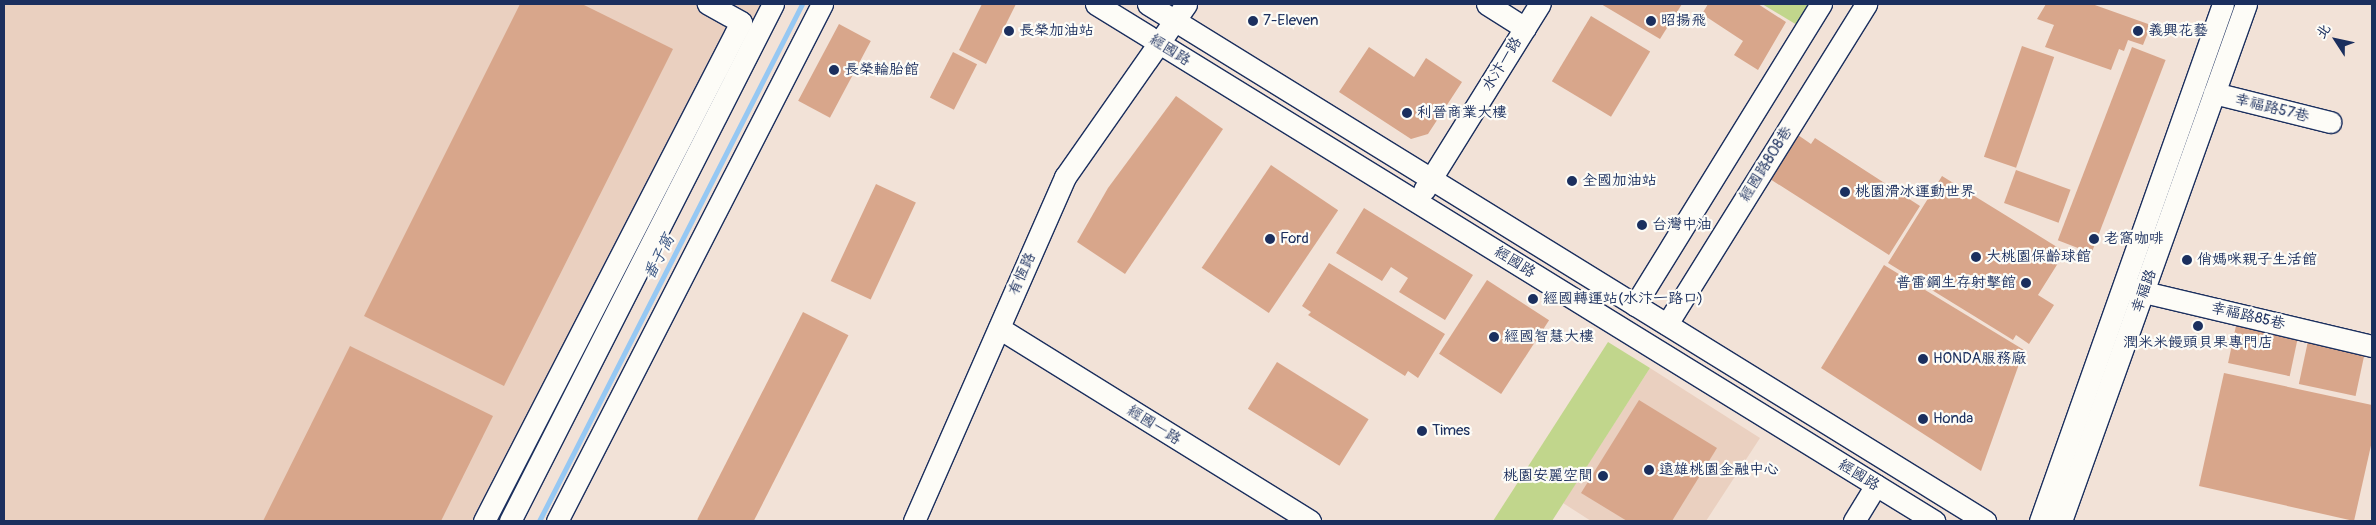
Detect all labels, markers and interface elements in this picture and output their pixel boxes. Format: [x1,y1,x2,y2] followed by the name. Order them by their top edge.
[1263,12,1318,30] place label: 7-Eleven
[1661,12,1706,30] place label: 昭揚飛
[1247,15,1259,27] marker: 7-Eleven
[1645,15,1657,27] marker: 昭揚飛
[2311,15,2361,65] north arrow
[2312,21,2334,42] text: 北
[1019,22,1094,40] place label: 長榮加油站
[2148,22,2208,40] place label: 義興花藝
[1003,25,1015,37] marker: 長榮加油站
[2132,25,2144,37] marker: 義興花藝
[1146,30,1194,70] street label: 經國路
[1478,34,1526,94] street label: 水汴一路
[844,61,919,79] place label: 長榮輪胎館
[828,64,840,76] marker: 長榮輪胎館
[2233,90,2311,126] street label: 幸福路57巷
[1417,104,1507,122] place label: 利晉商業大樓
[1401,107,1413,119] marker: 利晉商業大樓
[1736,123,1796,205] street label: 經國路808巷
[1582,172,1657,190] place label: 全國加油站
[1566,175,1578,187] marker: 全國加油站
[1855,183,1975,201] place label: 桃園滑冰運動世界
[1839,186,1851,198] marker: 桃園滑冰運動世界
[1652,216,1712,234] place label: 台灣中油
[1636,219,1648,231] marker: 台灣中油
[1280,230,1309,248] place label: Ford
[2104,230,2164,248] place label: 老窩咖啡
[640,231,678,283] water label: 番子窩
[1264,233,1276,245] marker: Ford
[2088,233,2100,245] marker: 老窩咖啡
[1491,242,1539,282] street label: 經國路
[1986,248,2091,266] place label: 大桃園保齡球館
[1005,250,1039,298] street label: 有恆路
[1970,251,1982,263] marker: 大桃園保齡球館
[2197,251,2317,269] place label: 俏媽咪親子生活館
[2181,254,2193,266] marker: 俏媽咪親子生活館
[2128,267,2160,315] street label: 幸福路
[1896,274,2016,292] place label: 普雷鋼生存射擊館
[2020,277,2032,289] marker: 普雷鋼生存射擊館
[1543,290,1703,308] place label: 經國轉運站(水汴一路口)
[1527,293,1539,305] marker: 經國轉運站(水汴一路口)
[2209,299,2287,333] street label: 幸福路85巷
[2192,320,2204,332] marker: 潤米米饅頭貝果專門店
[1504,328,1594,346] place label: 經國智慧大樓
[1488,331,1500,343] marker: 經國智慧大樓
[2123,334,2273,352] place label: 潤米米饅頭貝果專門店
[1933,350,2026,368] place label: HONDA服務廠
[1917,353,1929,365] marker: HONDA服務廠
[1124,401,1184,449] street label: 經國一路
[1933,410,1973,428] place label: Honda
[1917,413,1929,425] marker: Honda
[1432,422,1470,440] place label: Times
[1416,425,1428,437] marker: Times
[1835,455,1883,495] street label: 經國路
[1659,461,1779,479] place label: 遠雄桃園金融中心
[1643,464,1655,476] marker: 遠雄桃園金融中心
[1503,467,1593,485] place label: 桃園安麗空間
[1597,470,1609,482] marker: 桃園安麗空間

